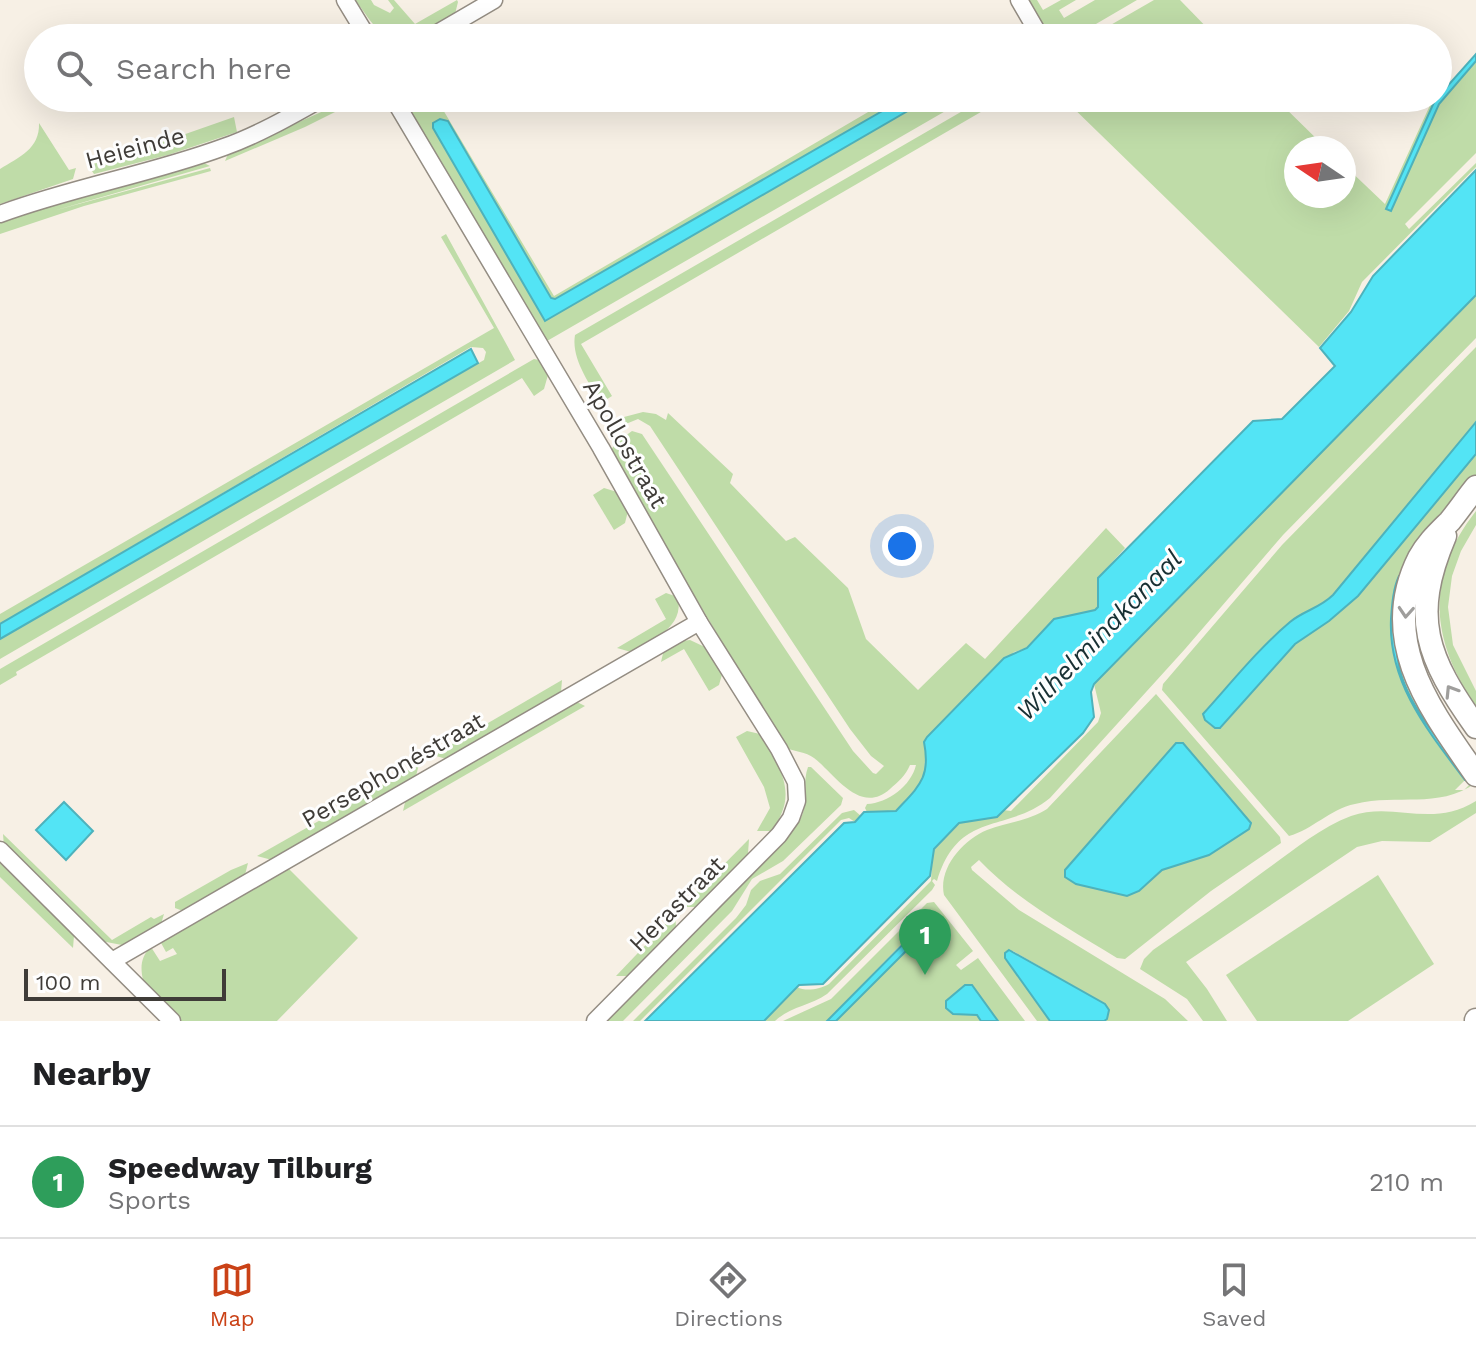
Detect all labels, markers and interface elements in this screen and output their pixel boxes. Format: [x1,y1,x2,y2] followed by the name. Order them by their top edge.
[24,24,1452,112] search box
[52,46,96,90] icon: search
[116,51,292,86] text: Search here
[82,121,188,175] street label: Heieinde
[1284,136,1356,208] north arrow
[577,375,673,513] street label: Apollostraat
[882,526,922,566] your location
[1010,544,1188,726] water label: Wilhelminakanaal
[1398,606,1415,619] one-way arrow
[1446,685,1461,700] one-way arrow
[297,706,489,834] street label: Persephonéstraat
[624,851,730,957] street label: Herastraat
[899,909,951,975] pin: 1
[24,965,226,1001] scale bar
[36,970,100,995] text: 100 m
[32,1053,151,1093] text: Nearby
[108,1150,372,1185] text: Speedway Tilburg
[52,1167,64,1197] text: 1
[1369,1167,1444,1197] text: 210 m
[108,1185,191,1215] text: Sports
[210,1258,255,1331] tab: Map
[674,1258,783,1331] tab: Directions
[1202,1258,1266,1331] tab: Saved

